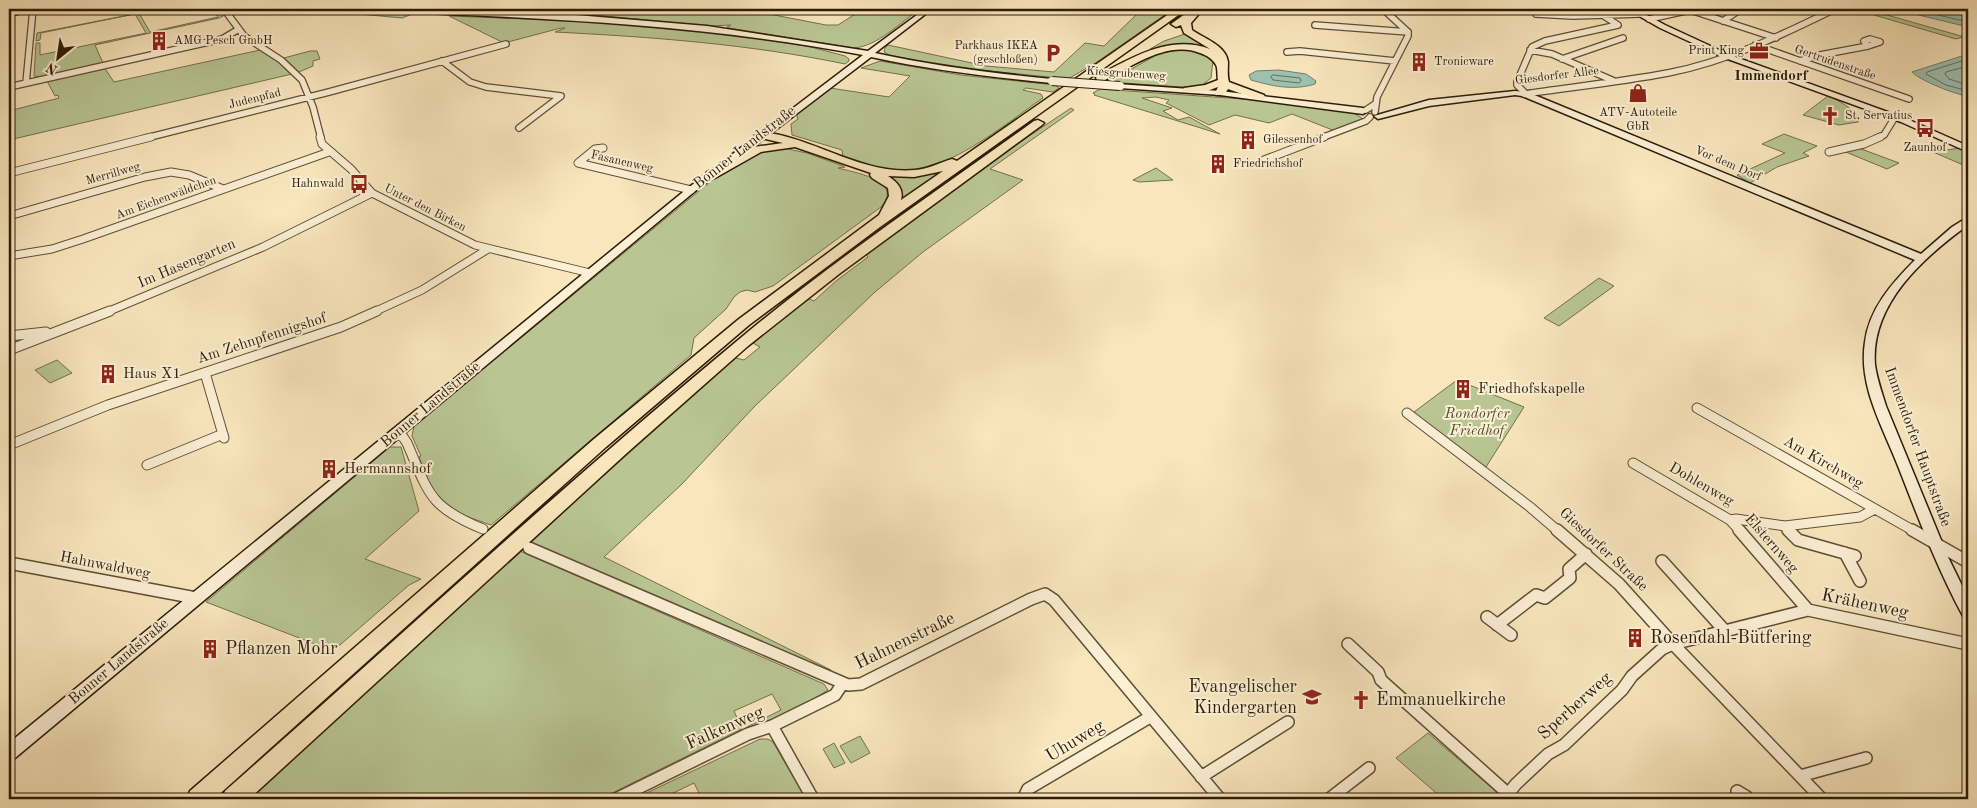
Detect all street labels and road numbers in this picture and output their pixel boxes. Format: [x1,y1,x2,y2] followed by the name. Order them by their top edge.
[1793,43,1878,83] street label: Gertrudenstraße
[1086,65,1167,83] street label: Kiesgrubenweg
[1514,65,1600,87] street label: Giesdorfer Allee
[228,87,282,111] street label: Judenpfad
[691,104,799,192] street label: Bonner Landstraße
[1693,145,1764,184] street label: Vor dem Dorf
[590,149,655,175] street label: Fasanenweg
[84,160,142,187] street label: Merrillweg
[114,174,218,222] street label: Am Eichenwäldchen
[382,182,468,234] street label: Unter den Birken
[136,237,238,291] street label: Im Hasengarten
[195,311,330,367] street label: Am Zehnpfennigshof
[378,359,484,451] street label: Bonner Landstraße
[1881,365,1953,529] street label: Immendorfer Hauptstraße
[1780,434,1866,492] street label: Am Kirchweg
[1666,460,1736,510] street label: Dohlenweg
[1556,505,1650,595] street label: Giesdorfer Straße
[1741,511,1801,577] street label: Elsternweg
[58,550,152,582] street label: Hahnwaldweg
[1820,586,1911,622] street label: Krähenweg
[852,609,958,673] street label: Hahnenstraße
[66,616,172,708] street label: Bonner Landstraße
[1535,668,1615,744] street label: Sperberweg
[683,703,767,753] street label: Falkenweg
[1043,717,1108,765] street label: Uhuweg

